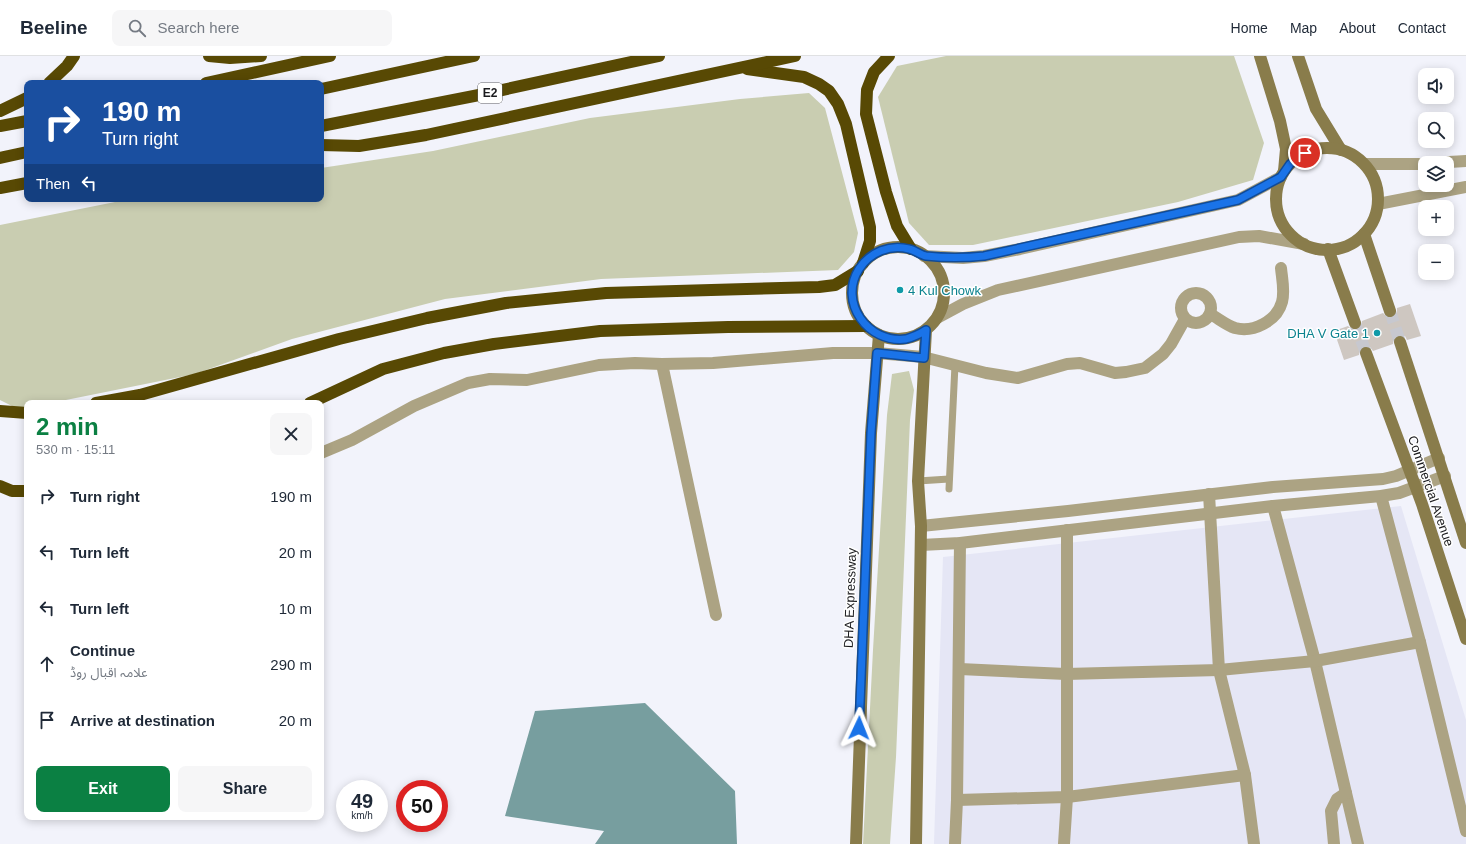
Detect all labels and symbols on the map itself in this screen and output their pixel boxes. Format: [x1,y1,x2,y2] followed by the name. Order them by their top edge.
[478,83,502,103] road number: E2
[1288,136,1322,170] pin
[908,283,981,298] place label: 4 Kul Chowk
[895,285,905,295] marker: 4 Kul Chowk
[1287,326,1369,341] place label: DHA V Gate 1
[1372,328,1382,338] marker: DHA V Gate 1
[1405,434,1457,548] street label: Commercial Avenue
[841,547,859,648] street label: DHA Expressway
[838,707,880,749] position arrow
[396,780,448,832] speed limit sign: 50

